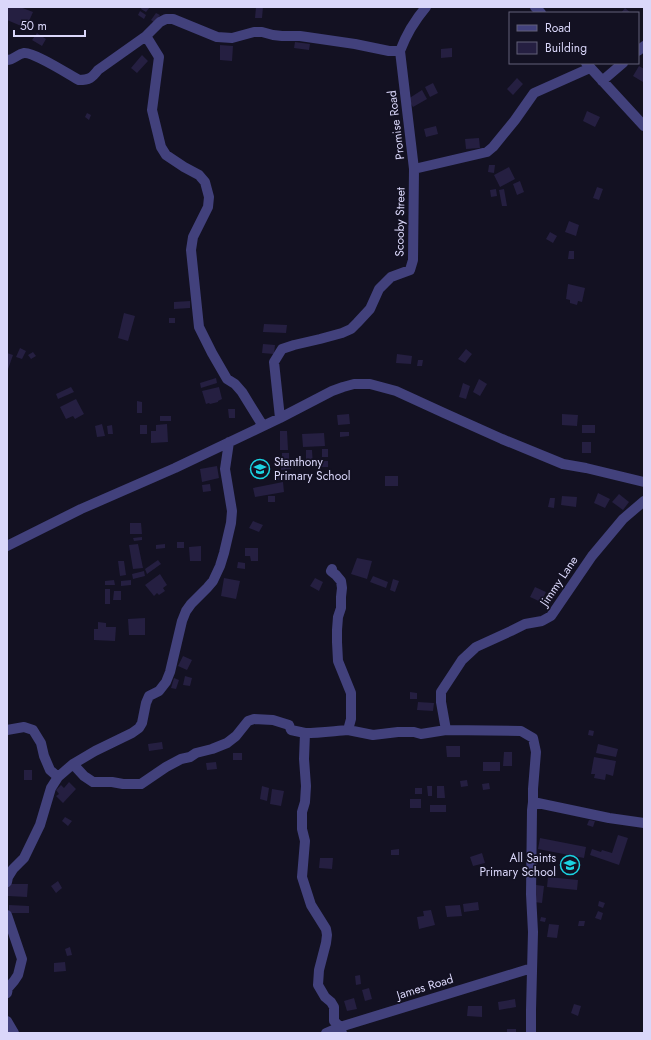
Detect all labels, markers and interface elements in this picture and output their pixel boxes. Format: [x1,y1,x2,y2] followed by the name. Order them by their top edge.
[14,12,85,38] scale bar
[509,12,639,64] legend
[20,17,47,35] text: 50 m
[545,19,571,37] text: Road
[545,39,587,57] text: Building
[383,89,409,161] street label: Promise Road
[390,187,410,257] street label: Scooby Street
[274,453,351,485] place label: Stanthony Primary School
[249,458,271,480] school or university icon: Stanthony Primary School
[534,552,582,611] street label: Jimmy Lane
[479,849,556,881] place label: All Saints Primary School
[559,854,581,876] school or university icon: All Saints Primary School
[392,970,456,1005] street label: James Road

